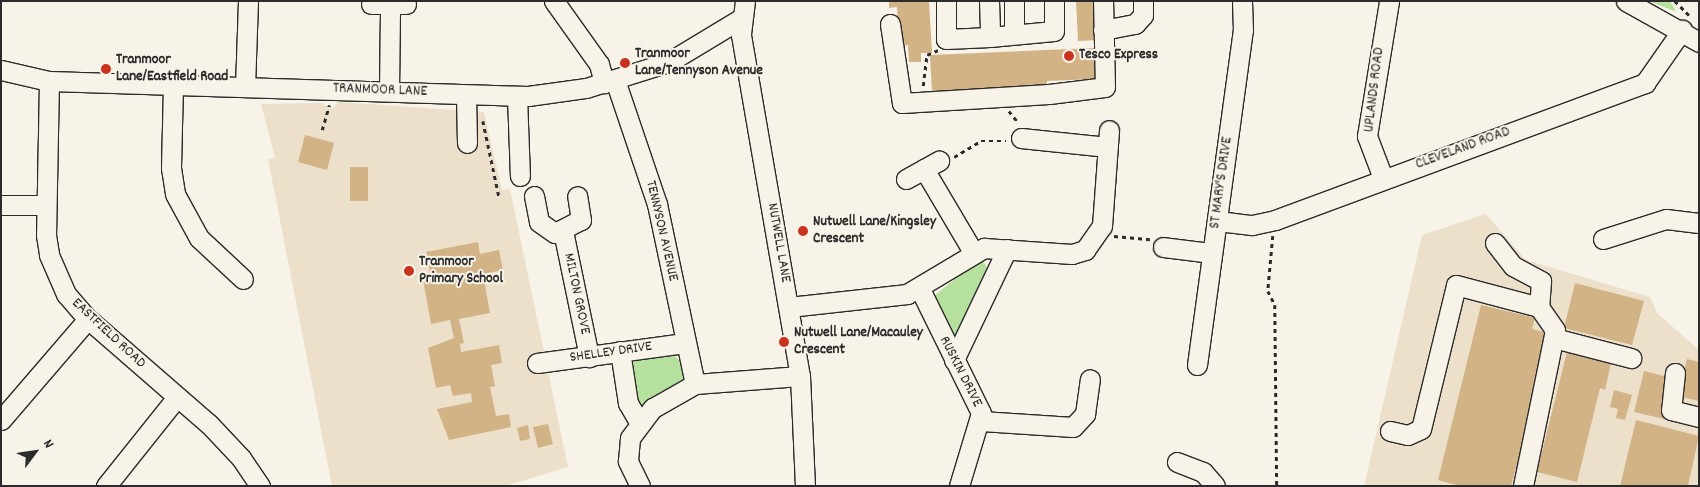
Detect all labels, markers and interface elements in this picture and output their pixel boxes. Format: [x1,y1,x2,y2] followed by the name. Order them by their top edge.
[635,45,763,80] place label: Tranmoor Lane/Tennyson Avenue
[1079,47,1158,65] place label: Tesco Express
[1361,47,1389,133] street label: UPLANDS ROAD
[1063,50,1075,62] marker: Tesco Express
[116,51,228,86] place label: Tranmoor Lane/Eastfield Road
[619,57,631,69] marker: Tranmoor Lane/Tennyson Avenue
[100,63,112,75] marker: Tranmoor Lane/Eastfield Road
[333,80,427,102] street label: TRANMOOR LANE
[1413,124,1513,174] street label: CLEVELAND ROAD
[1207,136,1237,230] street label: ST MARY'S DRIVE
[641,179,681,283] street label: TENNYSON AVENUE
[762,202,794,284] street label: NUTWELL LANE
[813,213,936,248] place label: Nutwell Lane/Kingsley Crescent
[797,225,809,237] marker: Nutwell Lane/Kingsley Crescent
[559,252,593,336] street label: MILTON GROVE
[419,253,503,288] place label: Tranmoor Primary School
[403,265,415,277] marker: Tranmoor Primary School
[67,295,149,373] street label: EASTFIELD ROAD
[794,324,923,359] place label: Nutwell Lane/Macauley Crescent
[934,333,986,411] street label: RUSKIN DRIVE
[778,336,790,348] marker: Nutwell Lane/Macauley Crescent
[569,338,653,368] street label: SHELLEY DRIVE
[10,427,60,477] north arrow
[37,436,58,452] text: N

